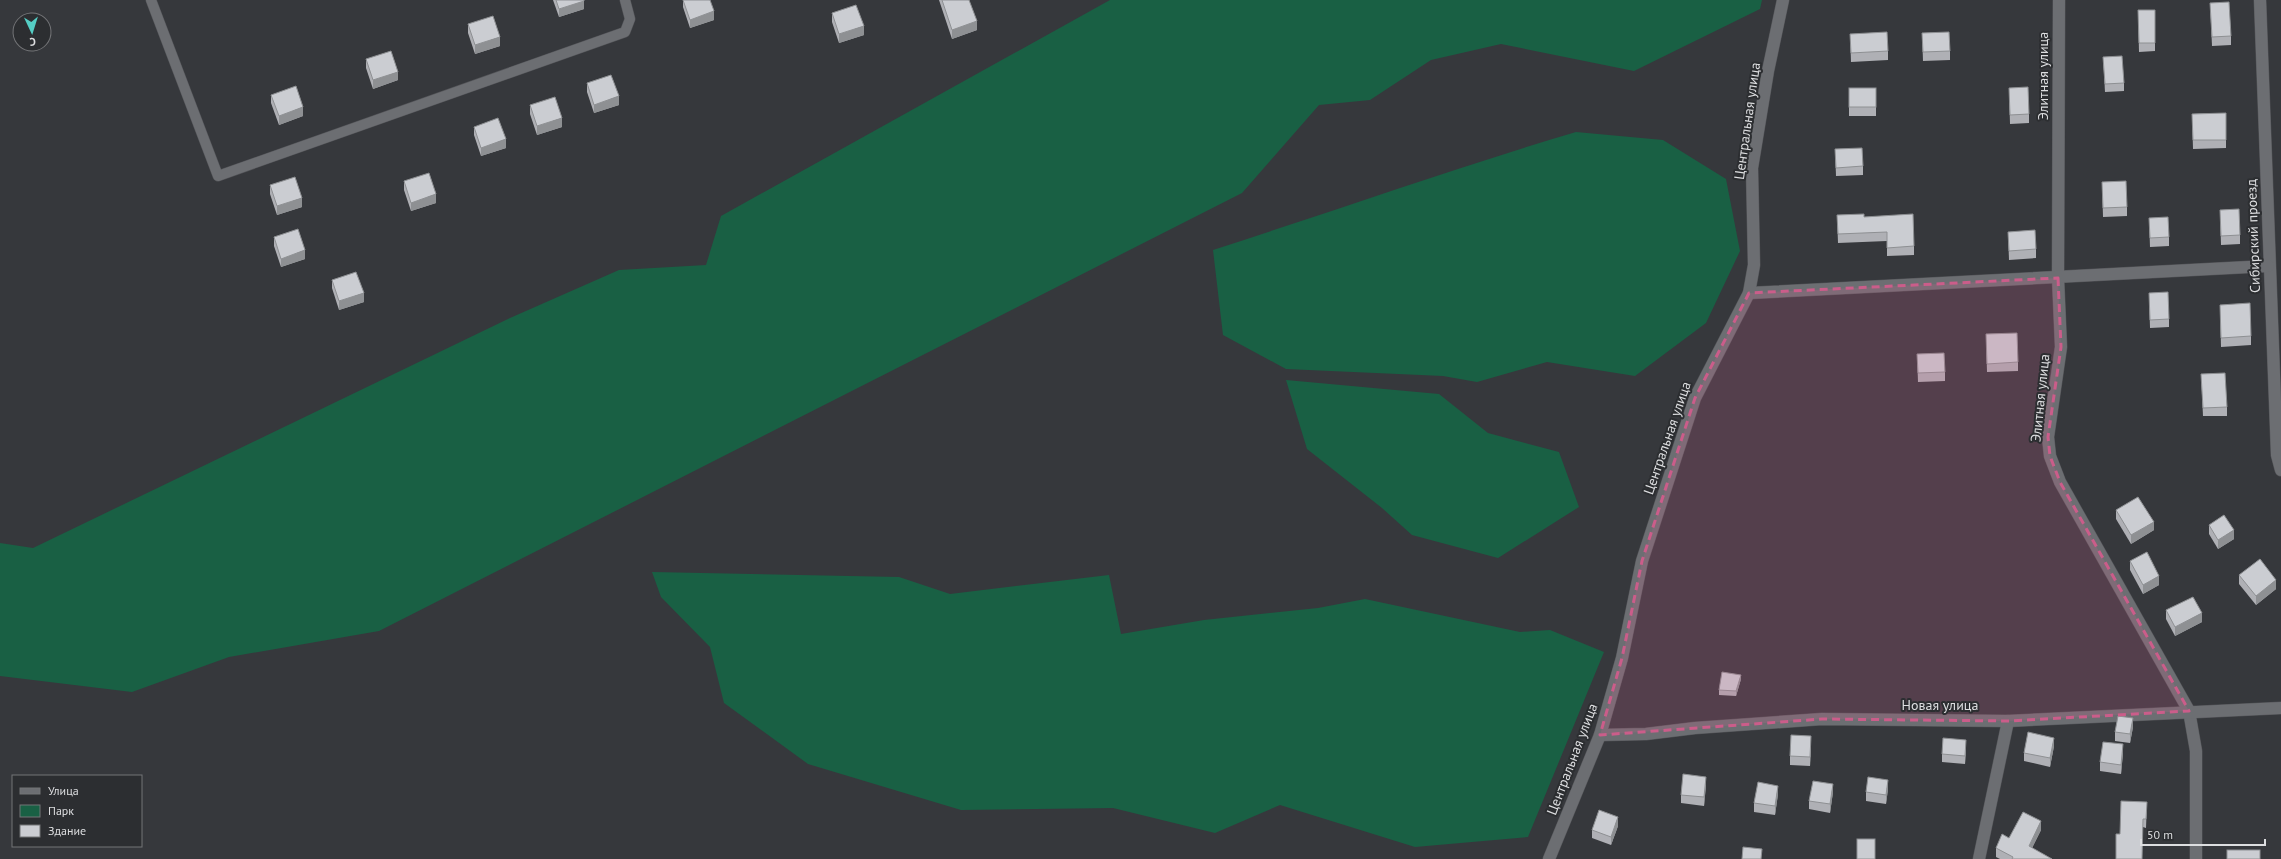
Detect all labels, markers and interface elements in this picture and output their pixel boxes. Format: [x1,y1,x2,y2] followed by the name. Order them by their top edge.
[12,12,52,52] north arrow
[2034,32,2052,120] street label: Элитная улица
[29,35,36,49] text: С
[1730,61,1764,181] street label: Центральная улица
[2242,178,2264,293] street label: Сибирский проезд
[2026,353,2054,443] street label: Элитная улица
[1639,379,1695,497] street label: Центральная улица
[1902,696,1978,714] street label: Новая улица
[1542,701,1602,817] street label: Центральная улица
[12,775,142,847] legend
[48,783,79,798] text: Улица
[48,803,74,818] text: Парк
[2141,821,2265,847] scale bar
[48,823,86,838] text: Здание
[2147,827,2173,842] text: 50 m

